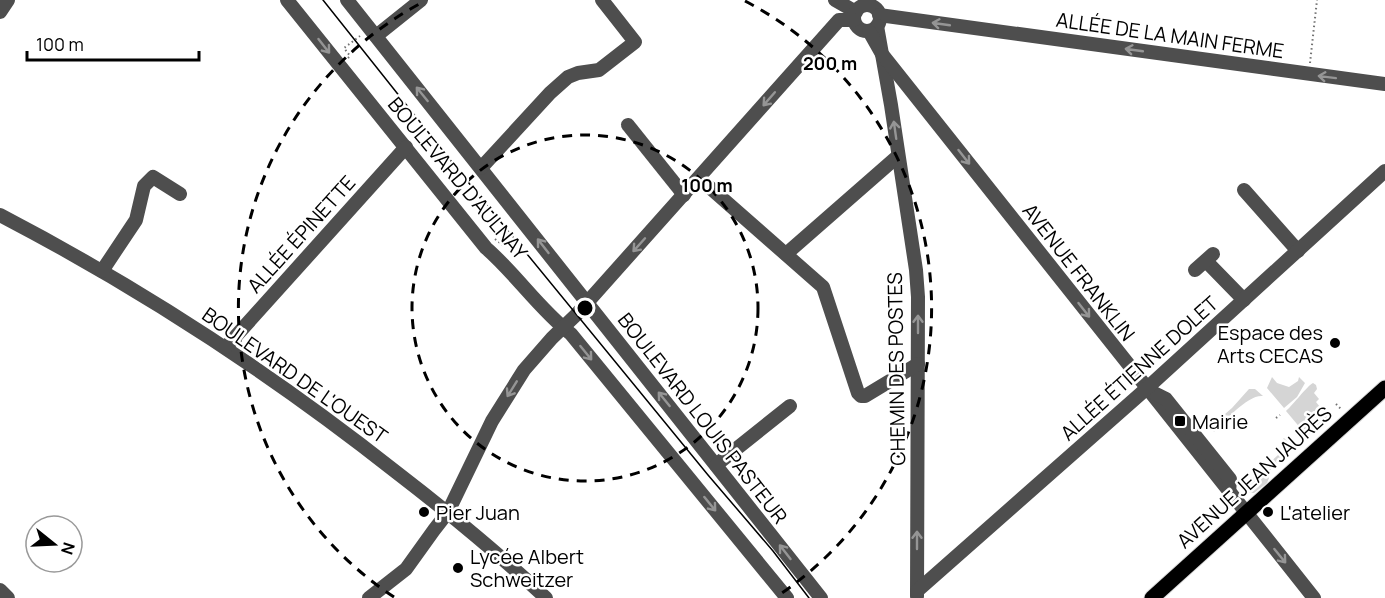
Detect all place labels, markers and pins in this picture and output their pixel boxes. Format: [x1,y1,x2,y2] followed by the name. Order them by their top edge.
[575,298,595,318] centre of rings
[1217,319,1323,369] place label: Espace des Arts CECAS
[1328,336,1342,350] marker: Espace des Arts CECAS
[1192,408,1248,435] place label: Mairie
[1173,414,1187,428] marker: Mairie
[436,499,520,526] place label: Pier Juan
[1280,499,1350,526] place label: L'atelier
[417,505,431,519] marker: Pier Juan
[1261,505,1275,519] marker: L'atelier
[470,543,584,593] place label: Lycée Albert Schweitzer
[451,561,465,575] marker: Lycée Albert Schweitzer

